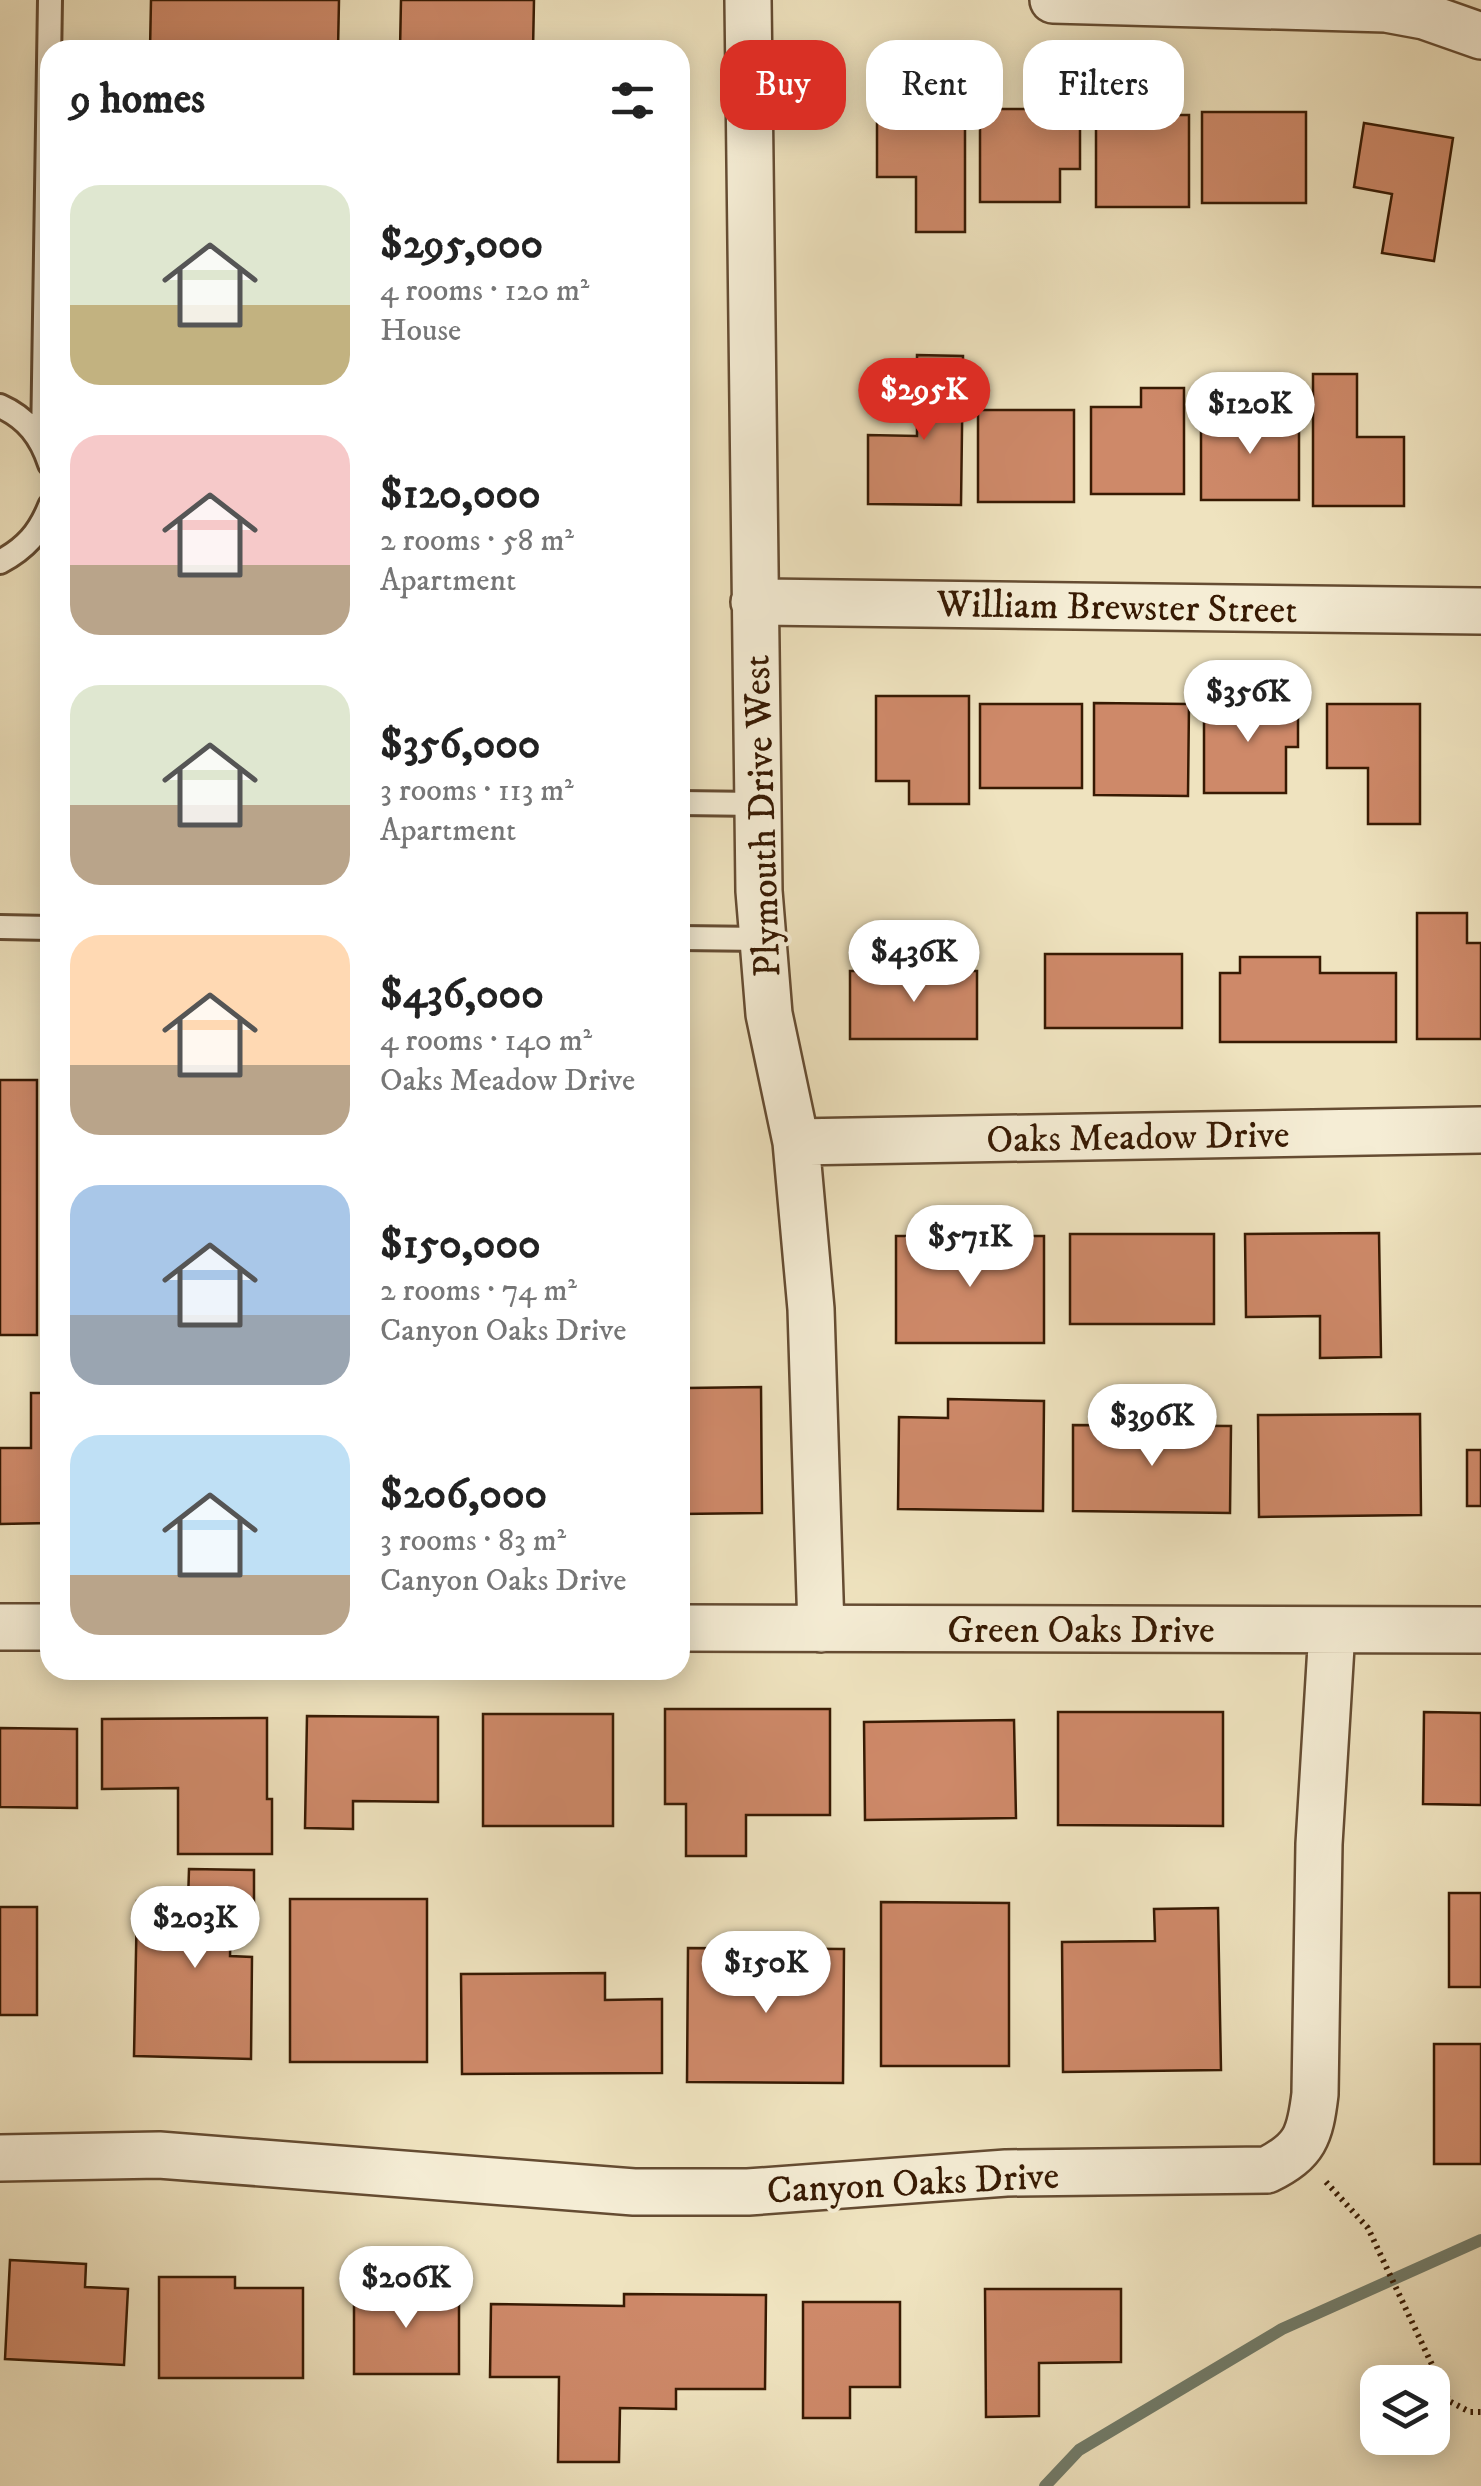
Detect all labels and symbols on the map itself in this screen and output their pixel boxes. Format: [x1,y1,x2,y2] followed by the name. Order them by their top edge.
[854,358,994,443] pin: $295K
[1180,372,1320,457] pin: $120K
[935,581,1298,635] street label: William Brewster Street
[733,654,793,978] street label: Plymouth Drive West
[1178,660,1318,745] pin: $356K
[844,920,984,1005] pin: $436K
[986,1111,1290,1165] street label: Oaks Meadow Drive
[900,1205,1040,1290] pin: $571K
[1082,1384,1222,1469] pin: $396K
[947,1607,1215,1655] street label: Green Oaks Drive
[125,1886,265,1971] pin: $203K
[696,1931,836,2016] pin: $150K
[766,2152,1061,2216] street label: Canyon Oaks Drive
[336,2246,476,2331] pin: $206K

